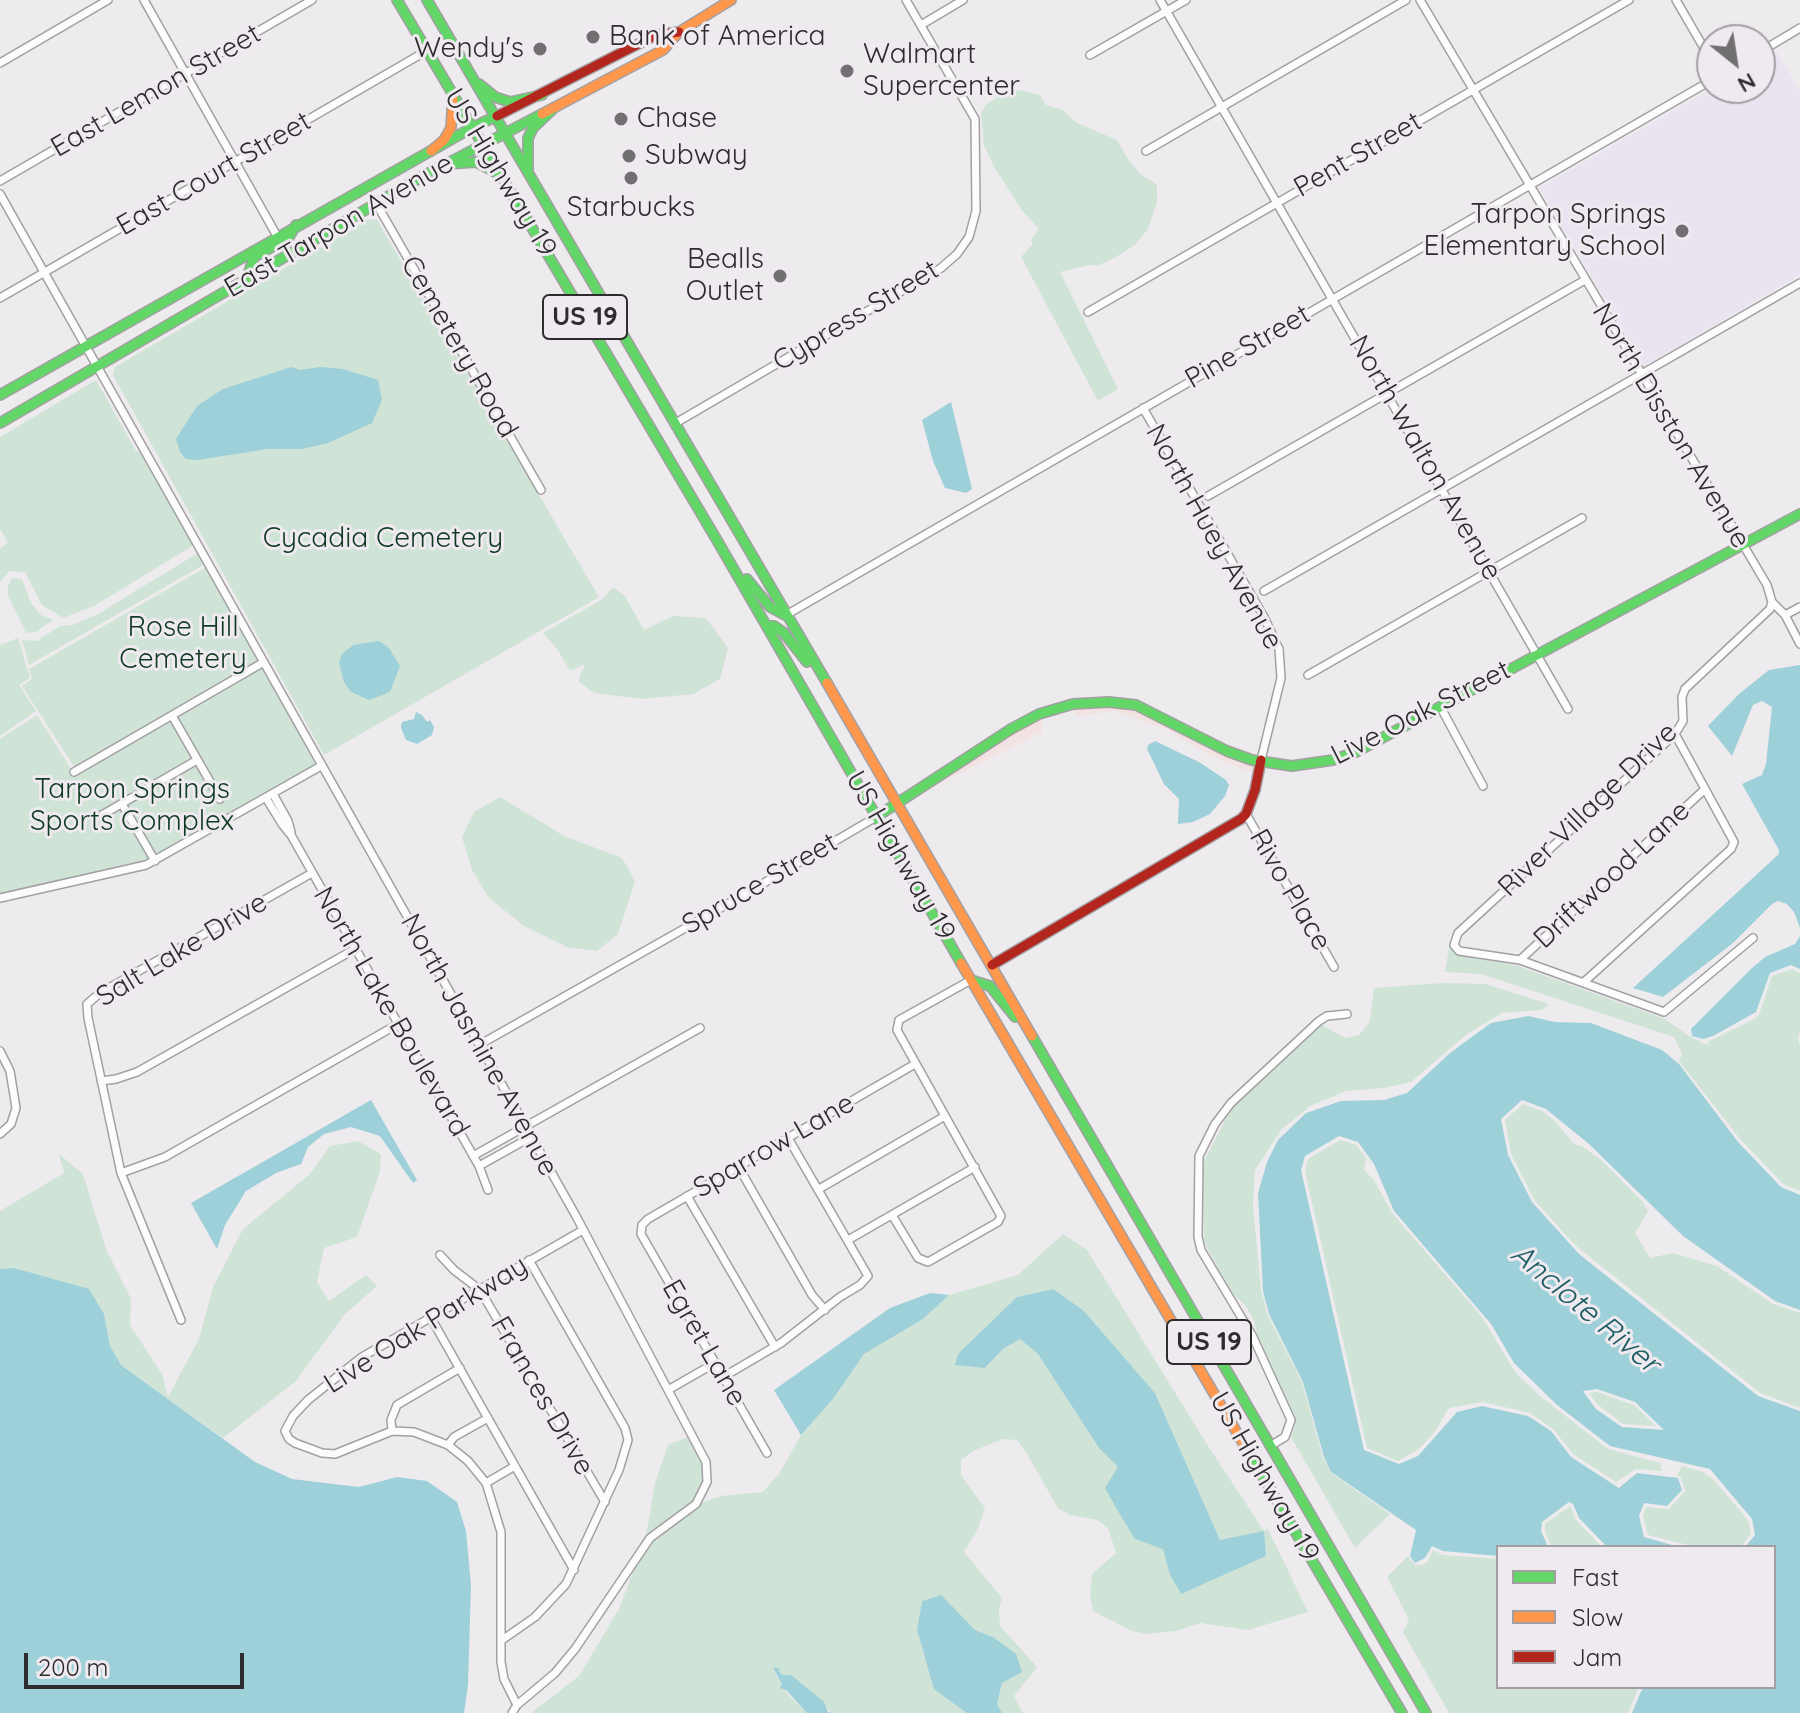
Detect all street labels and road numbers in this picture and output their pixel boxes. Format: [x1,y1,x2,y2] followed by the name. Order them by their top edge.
[45,17,267,165] street label: East Lemon Street
[437,83,563,263] street label: US Highway 19
[111,105,317,243] street label: East Court Street
[1288,105,1428,205] street label: Pent Street
[219,147,459,305] street label: East Tarpon Avenue
[393,250,525,444] street label: Cemetery Road
[767,253,945,379] street label: Cypress Street
[543,295,627,339] road number: US 19
[1179,298,1317,396] street label: Pine Street
[1585,298,1757,554] street label: North Disston Avenue
[1341,330,1509,586] street label: North Walton Avenue
[1138,419,1290,655] street label: North Huey Avenue
[1326,653,1516,773] street label: Live Oak Street
[1491,716,1685,904] street label: River Village Drive
[838,765,962,947] street label: US Highway 19
[1527,794,1697,956] street label: Driftwood Lane
[1242,823,1338,957] street label: Rivo Place
[676,826,844,942] street label: Spruce Street
[306,881,476,1143] street label: North Lake Boulevard
[91,886,273,1014] street label: Salt Lake Drive
[393,908,565,1182] street label: North Jasmine Avenue
[688,1086,860,1206] street label: Sparrow Lane
[318,1249,534,1401] street label: Live Oak Parkway
[654,1274,754,1412] street label: Egret Lane
[483,1311,601,1481] street label: Frances Drive
[1167,1320,1251,1364] road number: US 19
[1202,1386,1326,1568] street label: US Highway 19

